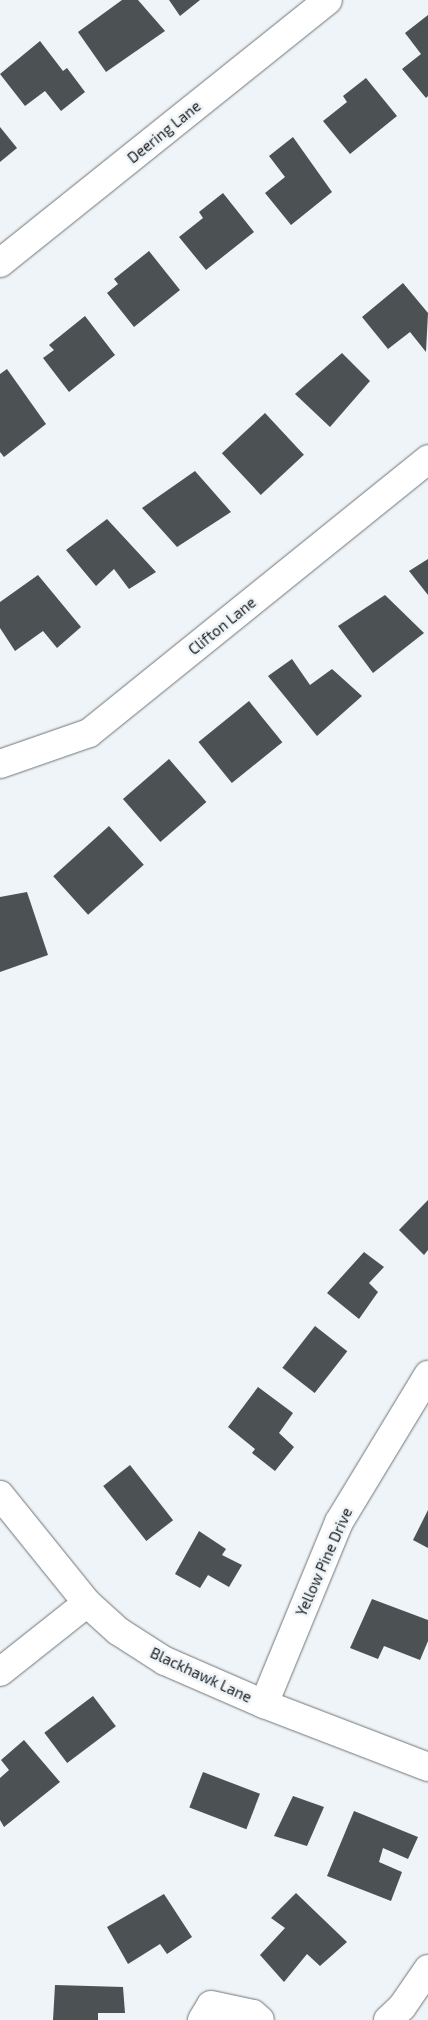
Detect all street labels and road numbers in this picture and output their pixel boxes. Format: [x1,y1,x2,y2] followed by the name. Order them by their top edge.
[124,97,204,167] street label: Deering Lane
[185,593,259,659] street label: Clifton Lane
[292,1505,356,1619] street label: Yellow Pine Drive
[147,1644,255,1706] street label: Blackhawk Lane

